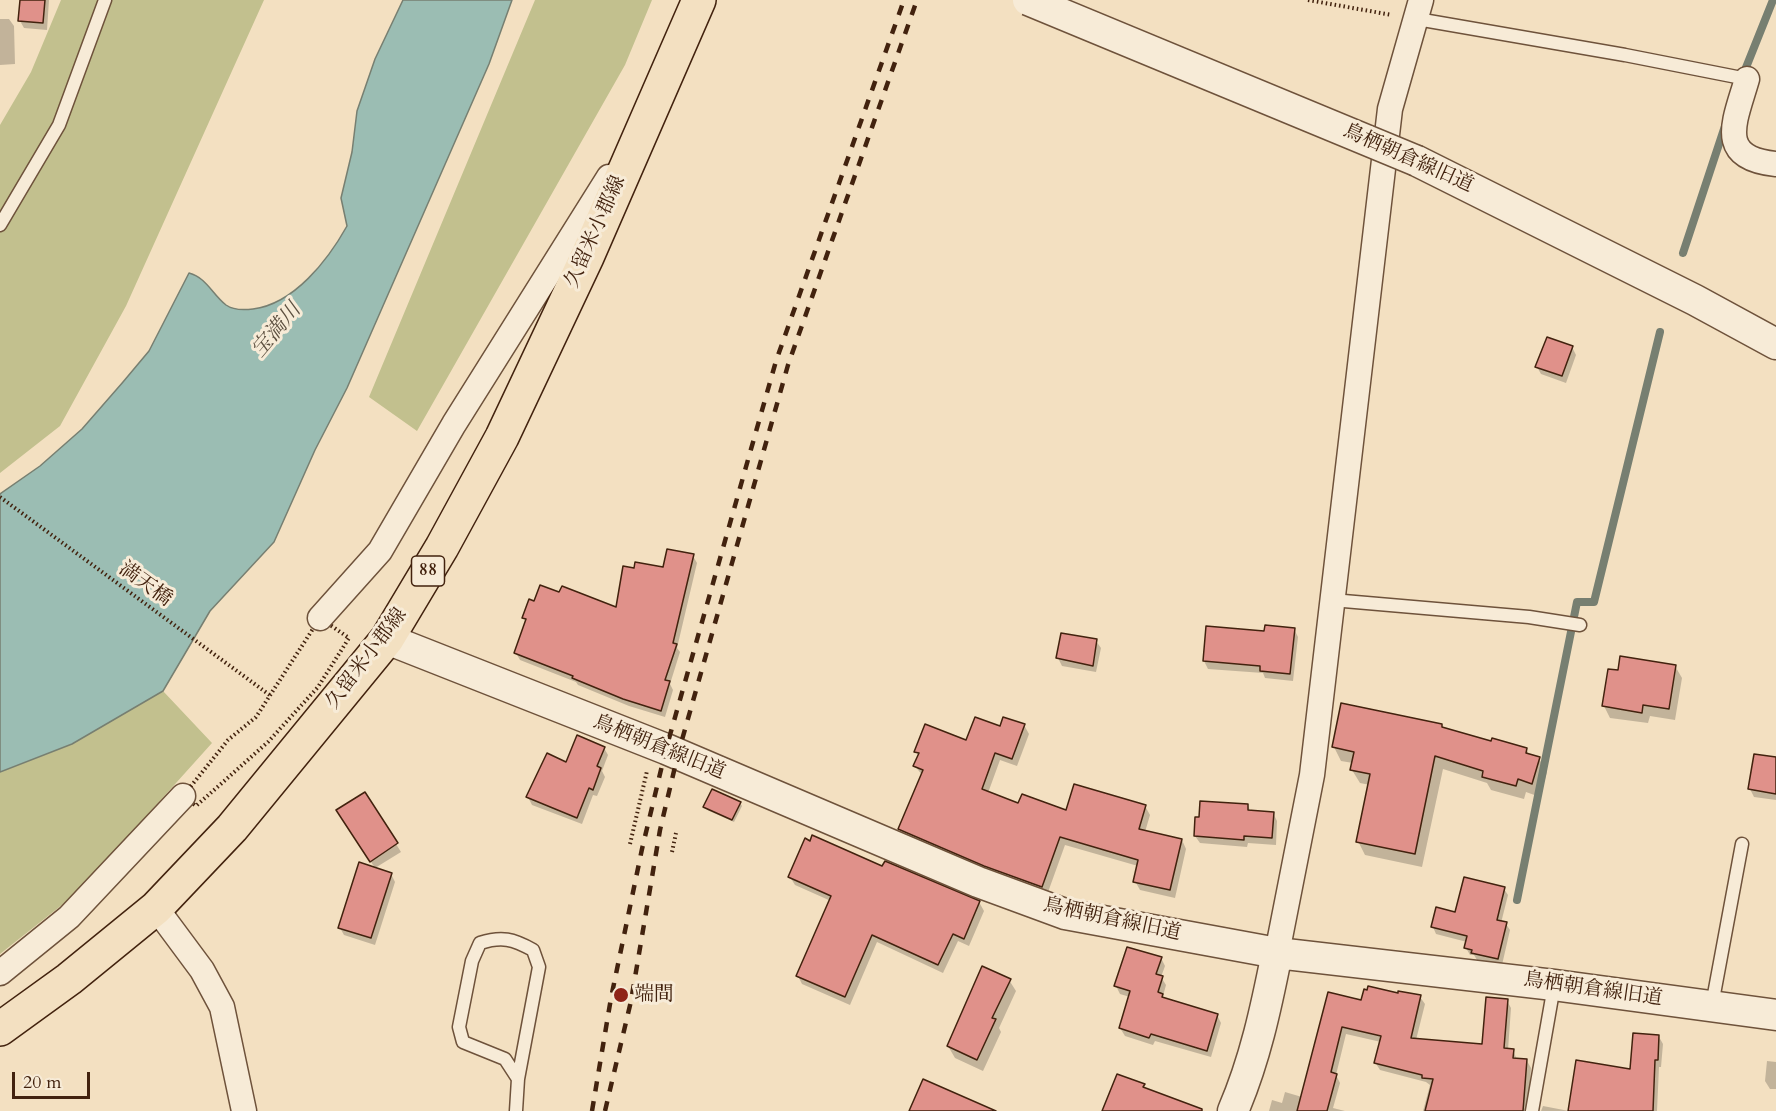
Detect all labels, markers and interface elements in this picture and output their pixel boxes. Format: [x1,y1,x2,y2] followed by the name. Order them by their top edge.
[1339,120,1477,198] street label: 鳥栖朝倉線旧道
[561,172,631,292] street label: 久留米小郡線
[247,299,307,363] water label: 宝満川
[412,556,444,586] road number: 88
[114,558,176,612] street label: 満天橋
[321,604,413,714] street label: 久留米小郡線
[590,711,728,785] street label: 鳥栖朝倉線旧道
[1041,894,1183,946] street label: 鳥栖朝倉線旧道
[1522,968,1664,1012] street label: 鳥栖朝倉線旧道
[634,983,674,1007] place label: 端間
[612,986,630,1004] marker: 端間
[15,1060,93,1098] scale bar
[23,1070,62,1095] text: 20 m

